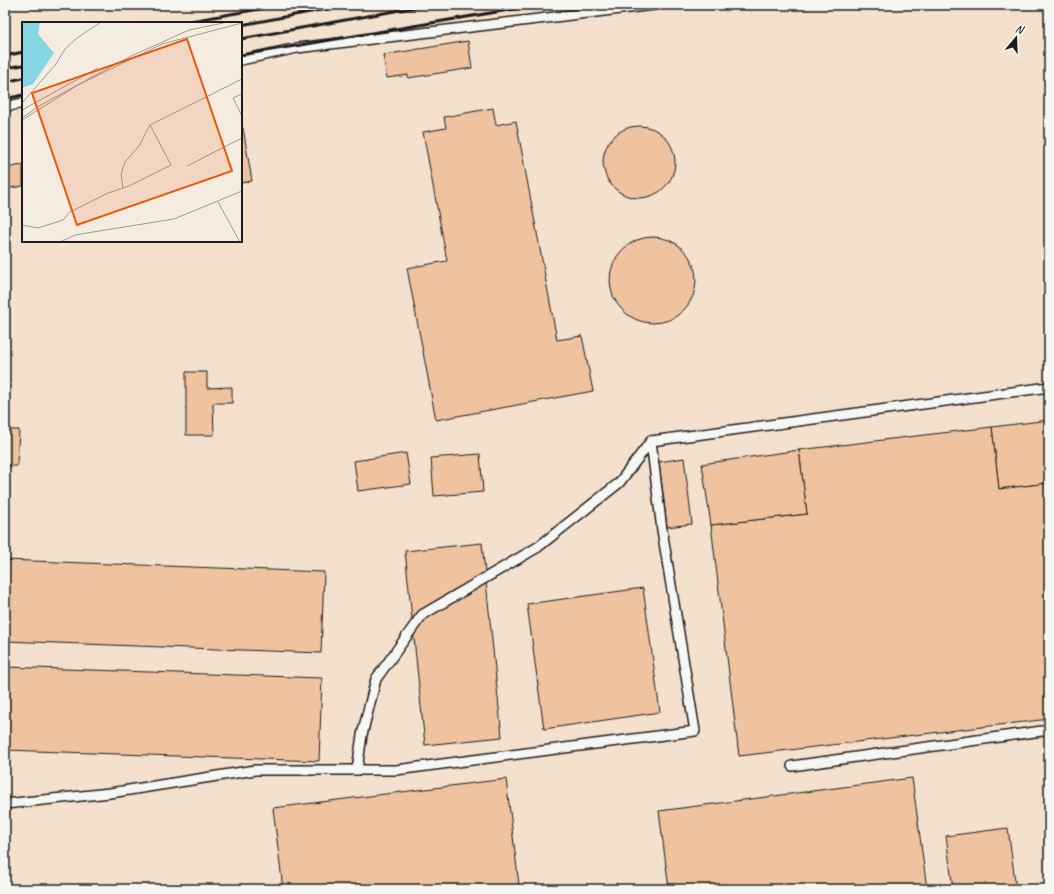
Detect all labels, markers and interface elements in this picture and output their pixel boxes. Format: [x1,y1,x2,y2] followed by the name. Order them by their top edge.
[996,18,1036,58] north arrow
[1014,21,1027,37] text: N
[22,22,242,242] inset map

